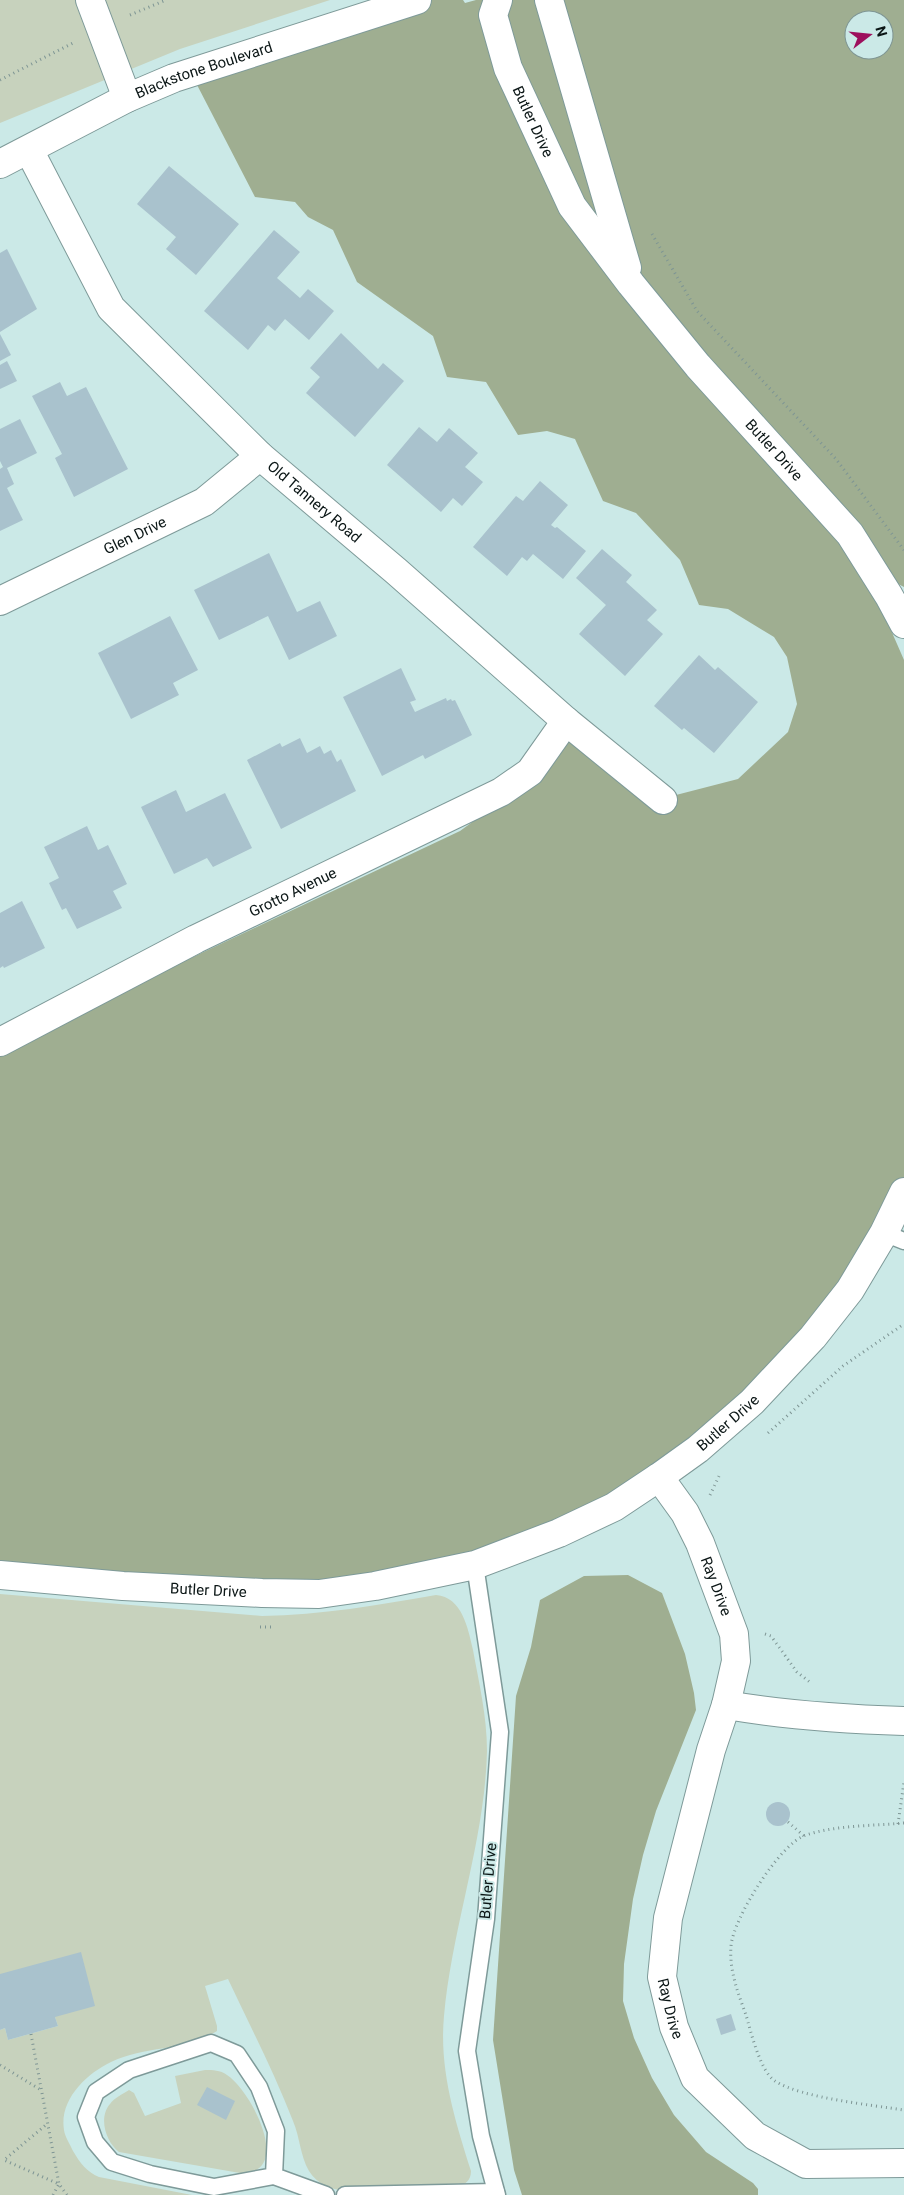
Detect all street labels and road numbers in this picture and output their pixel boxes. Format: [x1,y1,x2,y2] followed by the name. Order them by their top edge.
[132,38,275,102] street label: Blackstone Boulevard
[509,83,557,160] street label: Butler Drive
[742,416,806,485] street label: Butler Drive
[264,457,365,547] street label: Old Tannery Road
[101,513,169,558] street label: Glen Drive
[246,864,340,921] street label: Grotto Avenue
[693,1391,763,1455] street label: Butler Drive
[697,1554,735,1618] street label: Ray Drive
[170,1579,247,1601] street label: Butler Drive
[476,1842,500,1920] street label: Butler Drive
[654,1976,687,2042] street label: Ray Drive

